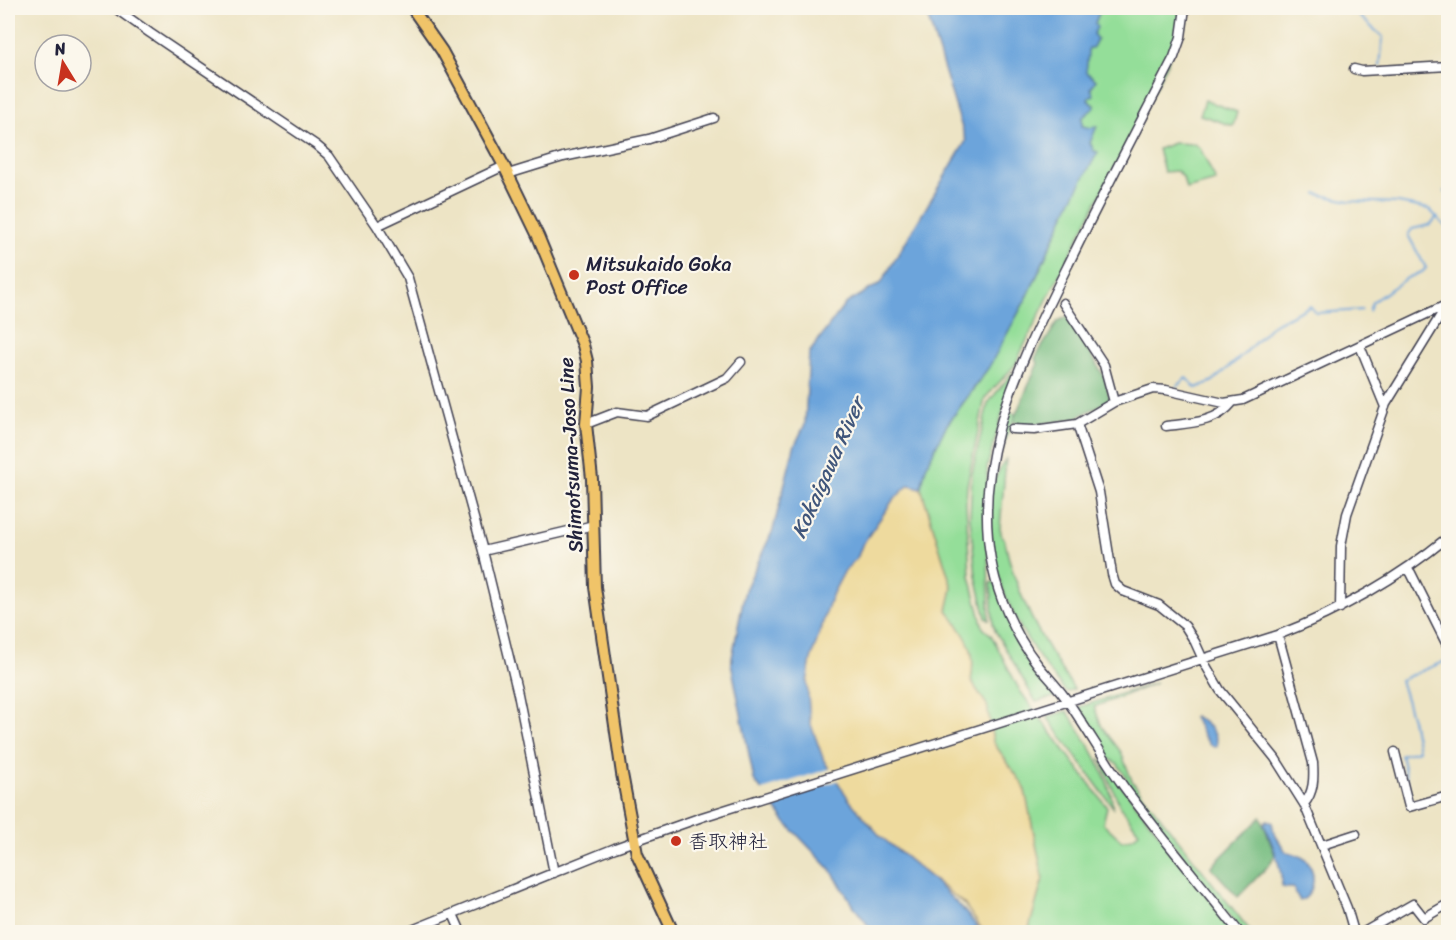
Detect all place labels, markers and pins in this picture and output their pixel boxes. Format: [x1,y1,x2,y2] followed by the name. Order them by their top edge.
[586,247,732,305] place label: Mitsukaido Goka Post Office
[567,268,581,282] marker: Mitsukaido Goka Post Office
[688,824,768,859] place label: 香取神社
[669,834,683,848] marker: 香取神社

